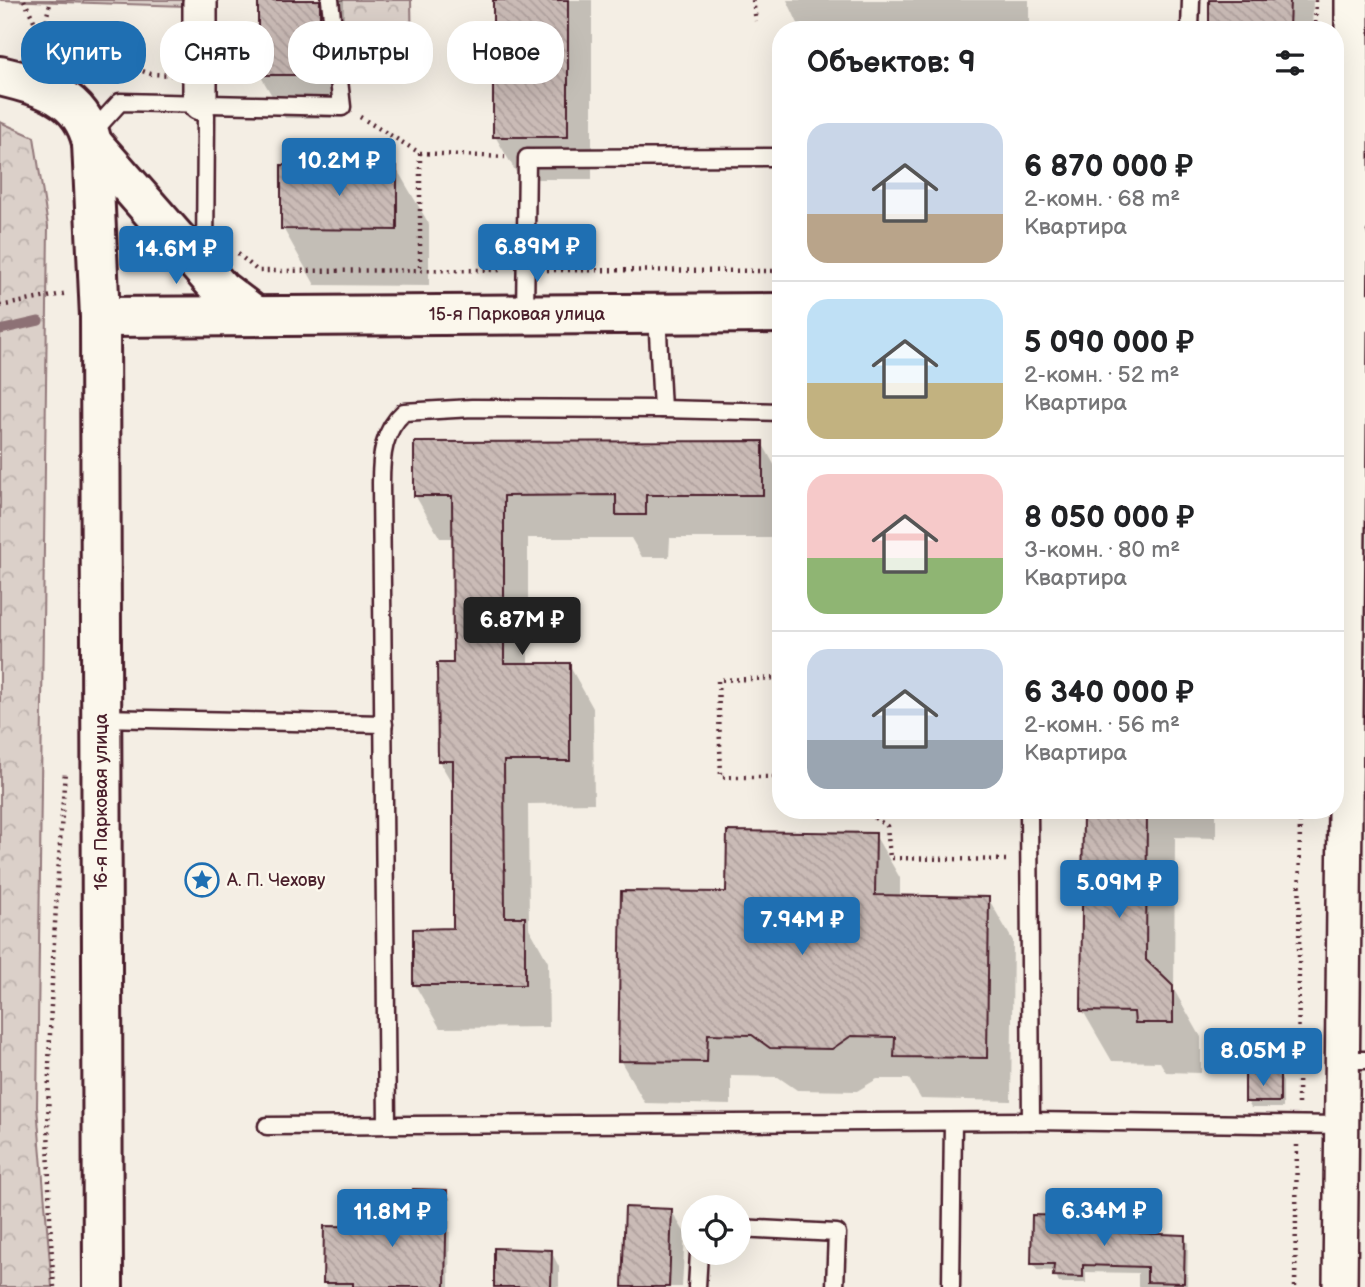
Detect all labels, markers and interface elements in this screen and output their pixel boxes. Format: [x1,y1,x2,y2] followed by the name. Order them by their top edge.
[21,21,146,84] chip: Купить
[160,21,274,84] chip: Снять
[288,21,433,84] chip: Фильтры
[447,21,564,84] chip: Новое
[1271,44,1309,82] icon: filters
[807,45,976,81] text: Объектов: 9
[274,138,404,198] pin: 10.2M ₽
[298,147,380,175] text: 10.2M ₽
[1024,149,1193,185] text: 6 870 000 ₽
[863,151,947,235] icon: home
[1024,185,1180,213] text: 2-комн. · 68 m²
[1024,213,1127,241] text: Квартира
[472,224,602,284] pin: 6.89M ₽
[111,226,241,286] pin: 14.6M ₽
[494,233,580,261] text: 6.89M ₽
[135,235,217,263] text: 14.6M ₽
[429,304,606,325] street label: 15-я Парковая улица
[1024,325,1194,361] text: 5 090 000 ₽
[863,327,947,411] icon: home
[1024,361,1179,389] text: 2-комн. · 52 m²
[1024,389,1127,417] text: Квартира
[1024,500,1195,536] text: 8 050 000 ₽
[863,502,947,586] icon: home
[1024,536,1180,564] text: 3-комн. · 80 m²
[1024,564,1127,592] text: Квартира
[457,598,587,657] pin: 6.87M ₽
[480,606,564,634] text: 6.87M ₽
[1024,675,1194,711] text: 6 340 000 ₽
[863,677,947,761] icon: home
[1024,711,1180,739] text: 2-комн. · 56 m²
[91,713,112,891] street label: 16-я Парковая улица
[1024,739,1127,767] text: Квартира
[1054,860,1184,920] pin: 5.09M ₽
[183,861,221,899] place icon: А. П. Чехову
[1076,869,1162,897] text: 5.09M ₽
[226,870,326,891] place label: А. П. Чехову
[737,898,867,957] pin: 7.94M ₽
[760,906,844,934] text: 7.94M ₽
[1198,1028,1328,1088] pin: 8.05M ₽
[1220,1037,1306,1065] text: 8.05M ₽
[1039,1188,1169,1248] pin: 6.34M ₽
[327,1190,457,1249] pin: 11.8M ₽
[681,1195,751,1265] map controls
[681,1195,751,1265] button: locate
[1061,1197,1147,1225] text: 6.34M ₽
[353,1198,431,1226] text: 11.8M ₽

